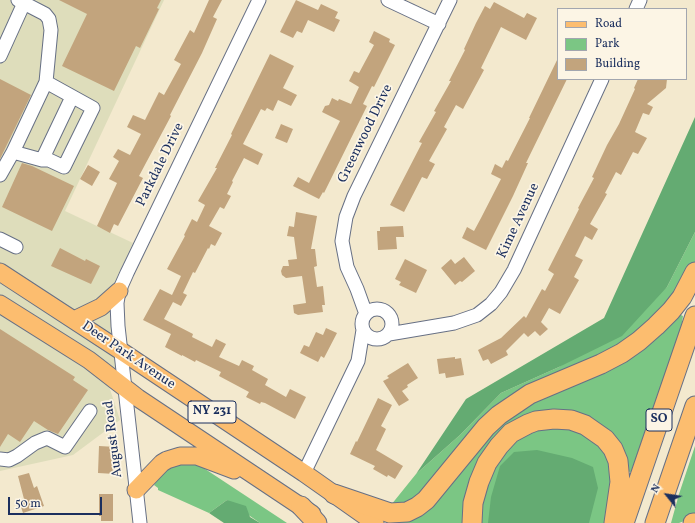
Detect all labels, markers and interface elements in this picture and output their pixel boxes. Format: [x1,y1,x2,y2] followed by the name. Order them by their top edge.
[557,8,687,80] legend
[595,16,622,32] text: Road
[595,36,620,52] text: Park
[595,56,640,72] text: Building
[335,82,397,186] street label: Greenwood Drive
[133,120,189,210] street label: Parkdale Drive
[494,181,544,261] street label: Kime Avenue
[78,318,178,394] street label: Deer Park Avenue
[101,399,127,479] street label: August Road
[188,401,236,423] road number: NY 231
[646,409,672,431] road number: SO
[647,475,687,515] north arrow
[648,482,665,496] text: N
[10,489,104,515] scale bar
[15,496,41,512] text: 50 m

